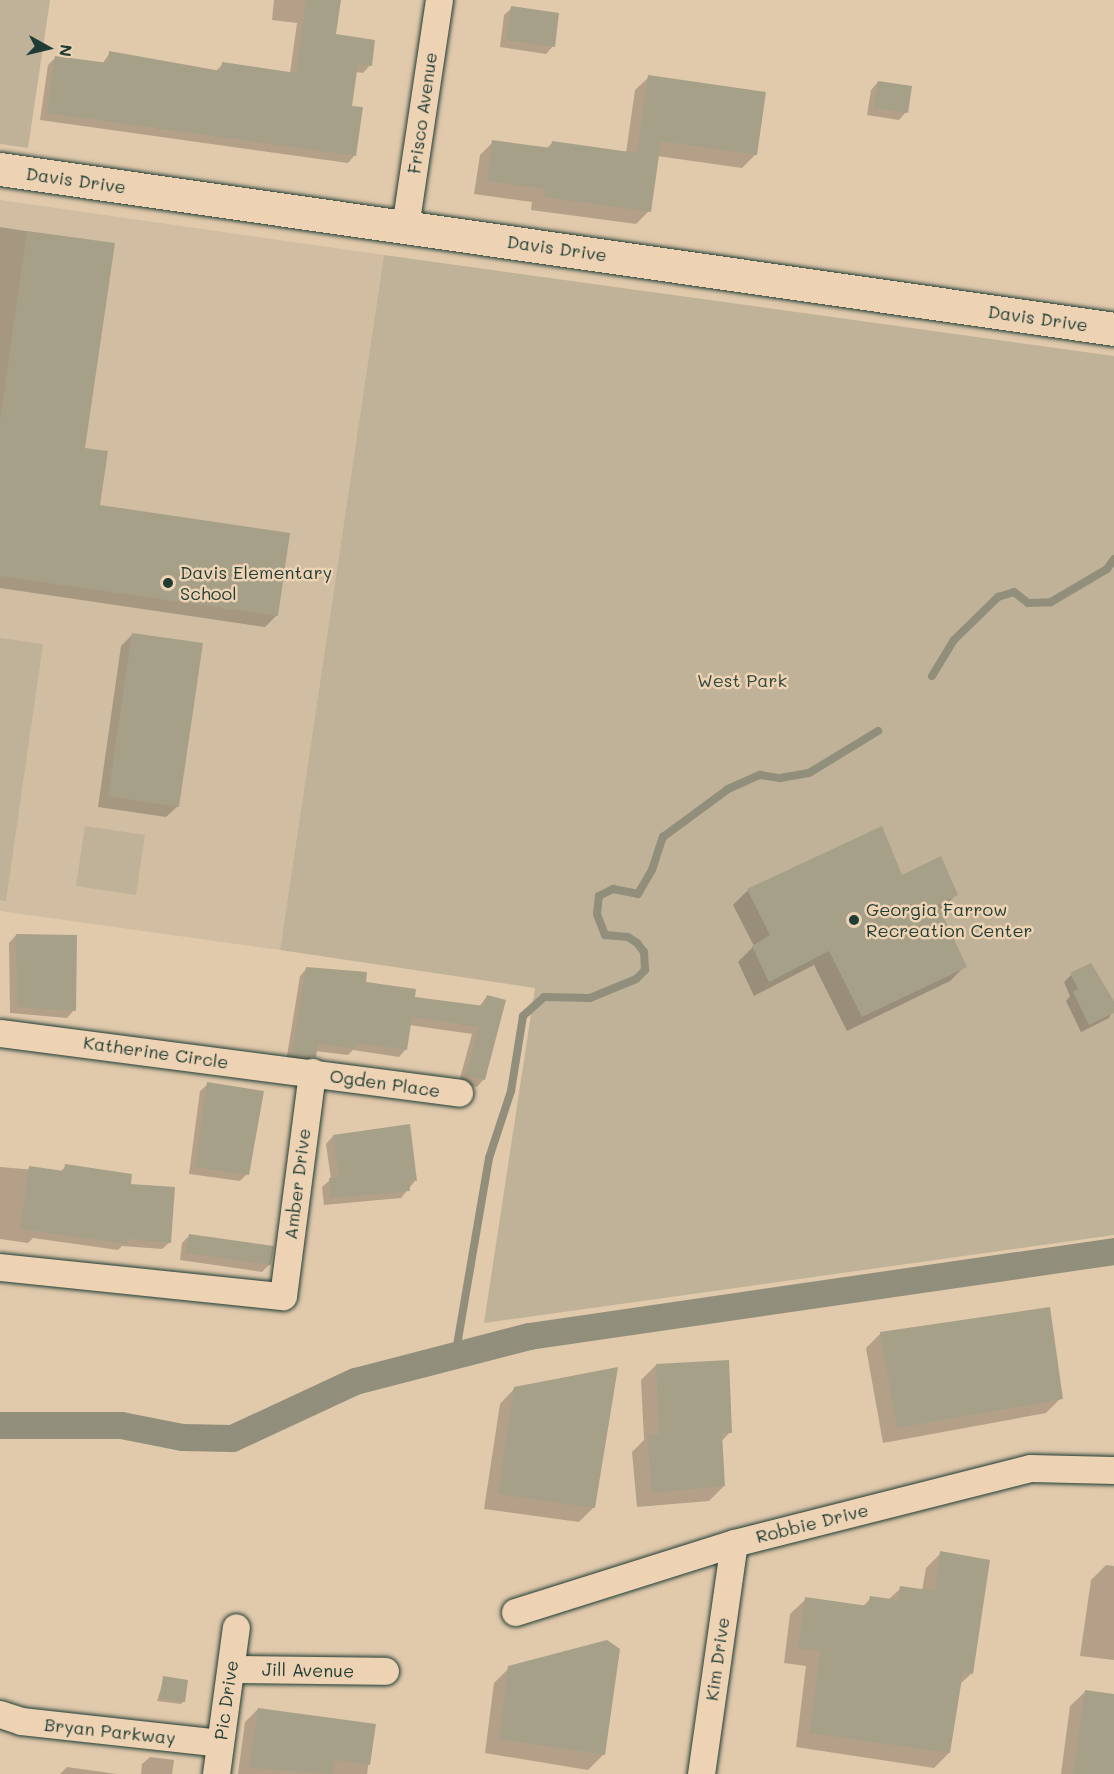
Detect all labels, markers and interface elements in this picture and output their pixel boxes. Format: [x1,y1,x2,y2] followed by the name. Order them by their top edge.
[18,18,78,78] north arrow
[55,43,78,58] text: N
[403,51,441,175] street label: Frisco Avenue
[25,162,127,198] street label: Davis Drive
[506,230,608,266] street label: Davis Drive
[987,300,1089,336] street label: Davis Drive
[180,562,332,604] place label: Davis Elementary School
[161,576,175,590] marker: Davis Elementary School
[697,669,787,691] park label: West Park
[866,899,1033,942] place label: Georgia Farrow Recreation Center
[847,913,861,927] marker: Georgia Farrow Recreation Center
[82,1031,230,1073] street label: Katherine Circle
[328,1065,442,1101] street label: Ogden Place
[279,1127,315,1241] street label: Amber Drive
[754,1499,870,1547] street label: Robbie Drive
[700,1616,734,1702] street label: Kim Drive
[262,1658,354,1682] street label: Jill Avenue
[210,1659,242,1741] street label: Pic Drive
[43,1713,177,1749] street label: Bryan Parkway

